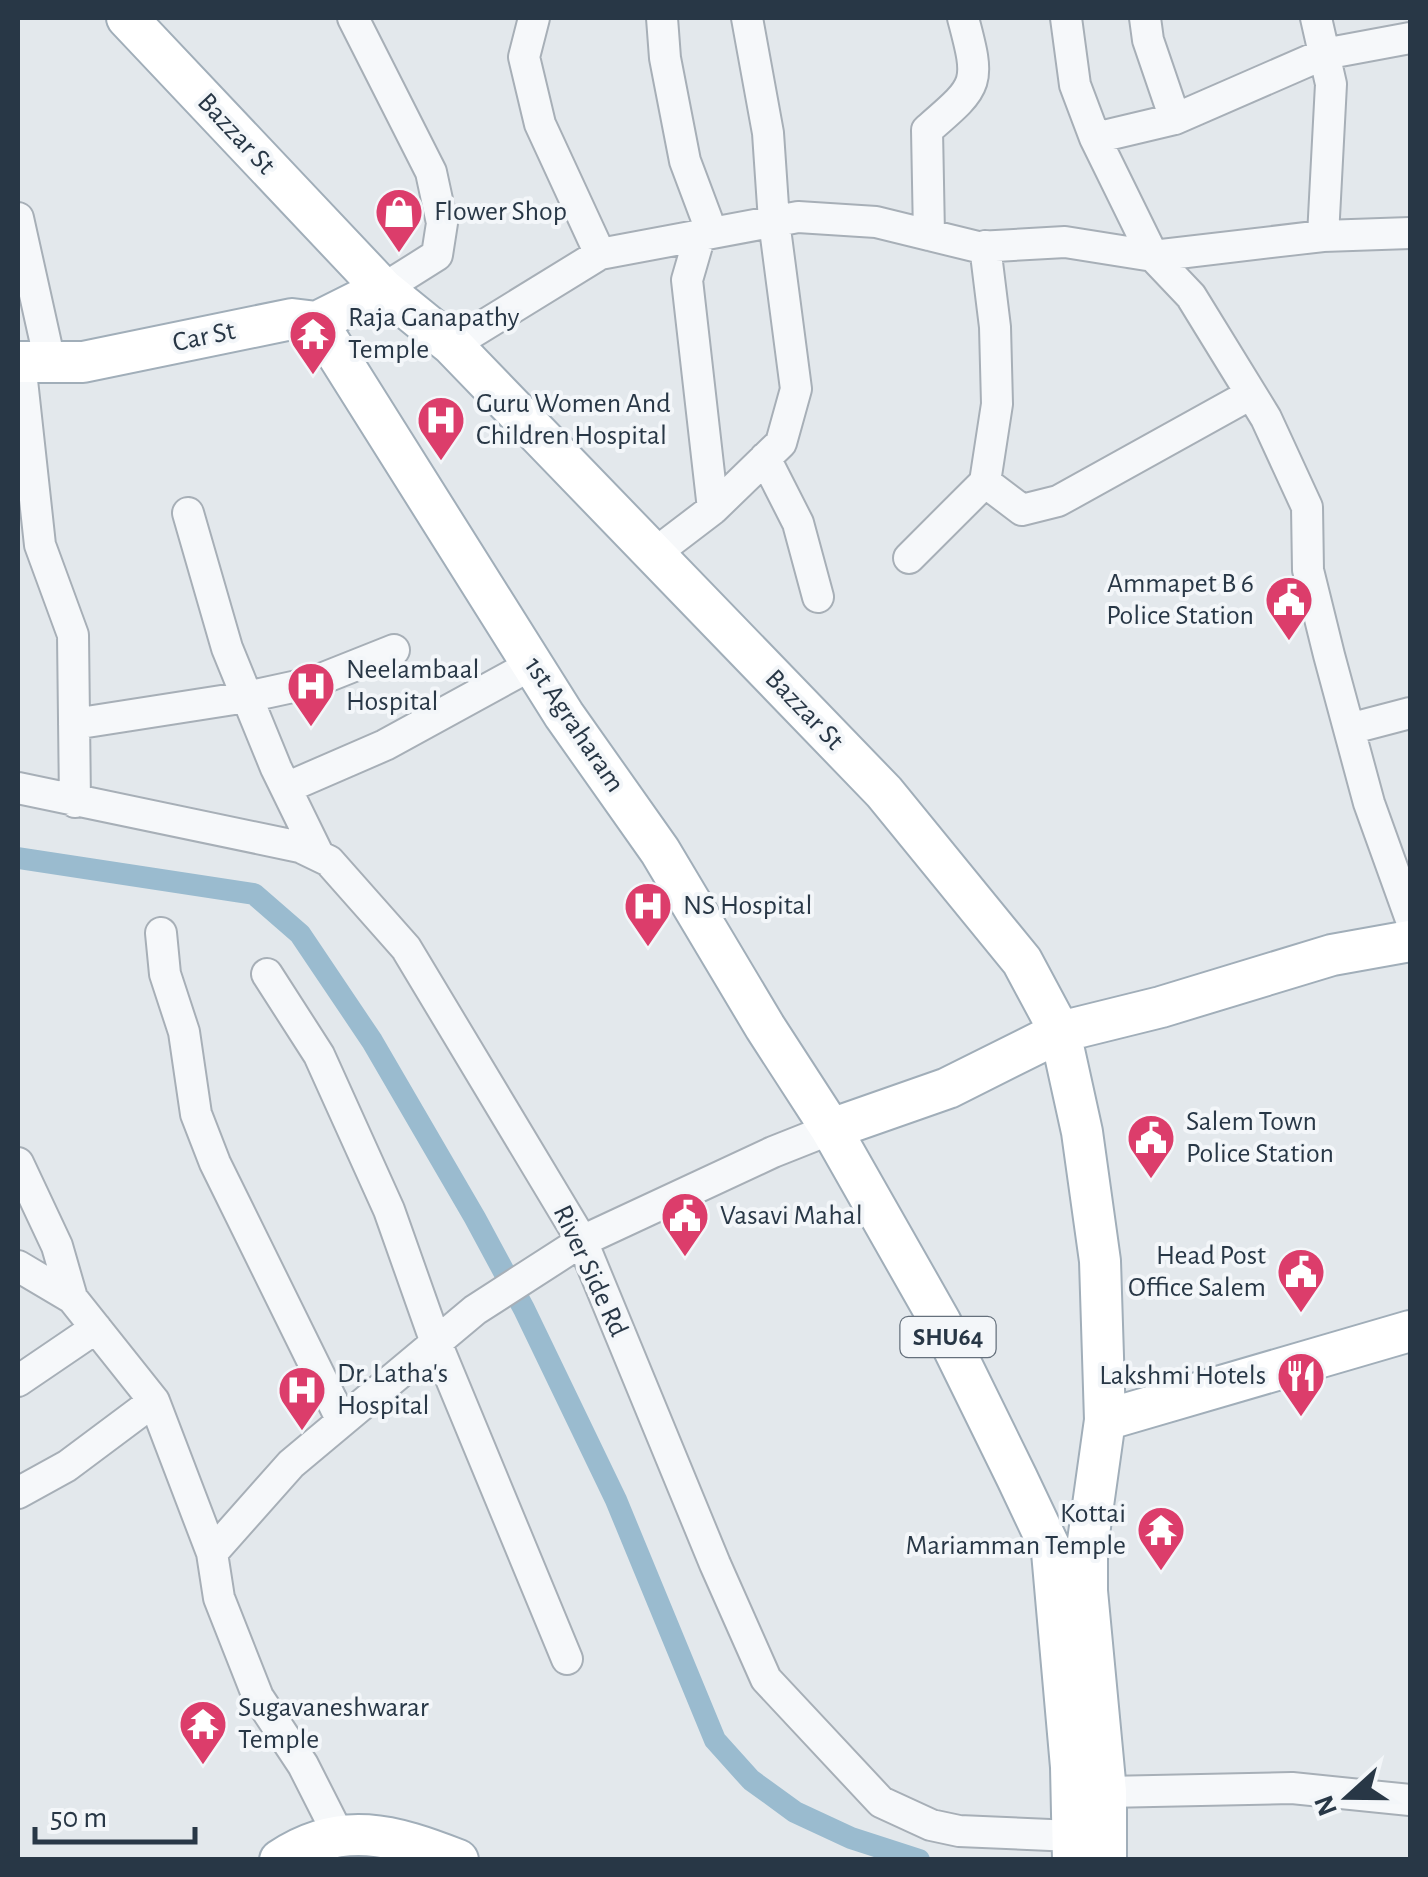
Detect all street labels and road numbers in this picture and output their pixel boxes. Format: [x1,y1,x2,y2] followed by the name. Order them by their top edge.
[192,88,280,180] street label: Bazzar St
[170,317,238,357] street label: Car St
[519,652,629,798] street label: 1st Agraharam
[759,664,849,756] street label: Bazzar St
[547,1201,633,1341] street label: River Side Rd
[900,1317,996,1357] road number: SHU64

